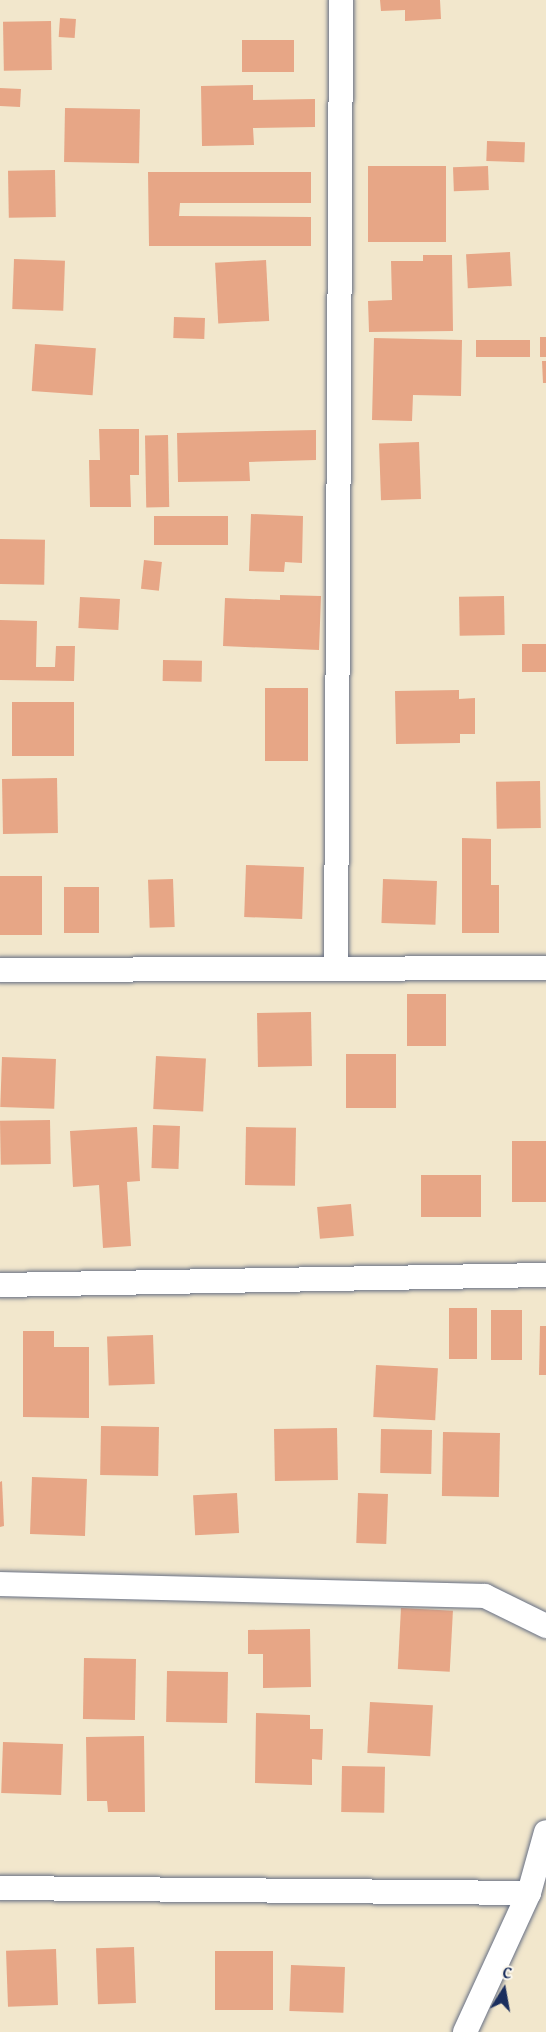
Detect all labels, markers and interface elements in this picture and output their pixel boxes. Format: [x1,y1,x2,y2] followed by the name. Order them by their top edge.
[474,1960,534,2020] north arrow
[501,1960,514,1985] text: С

